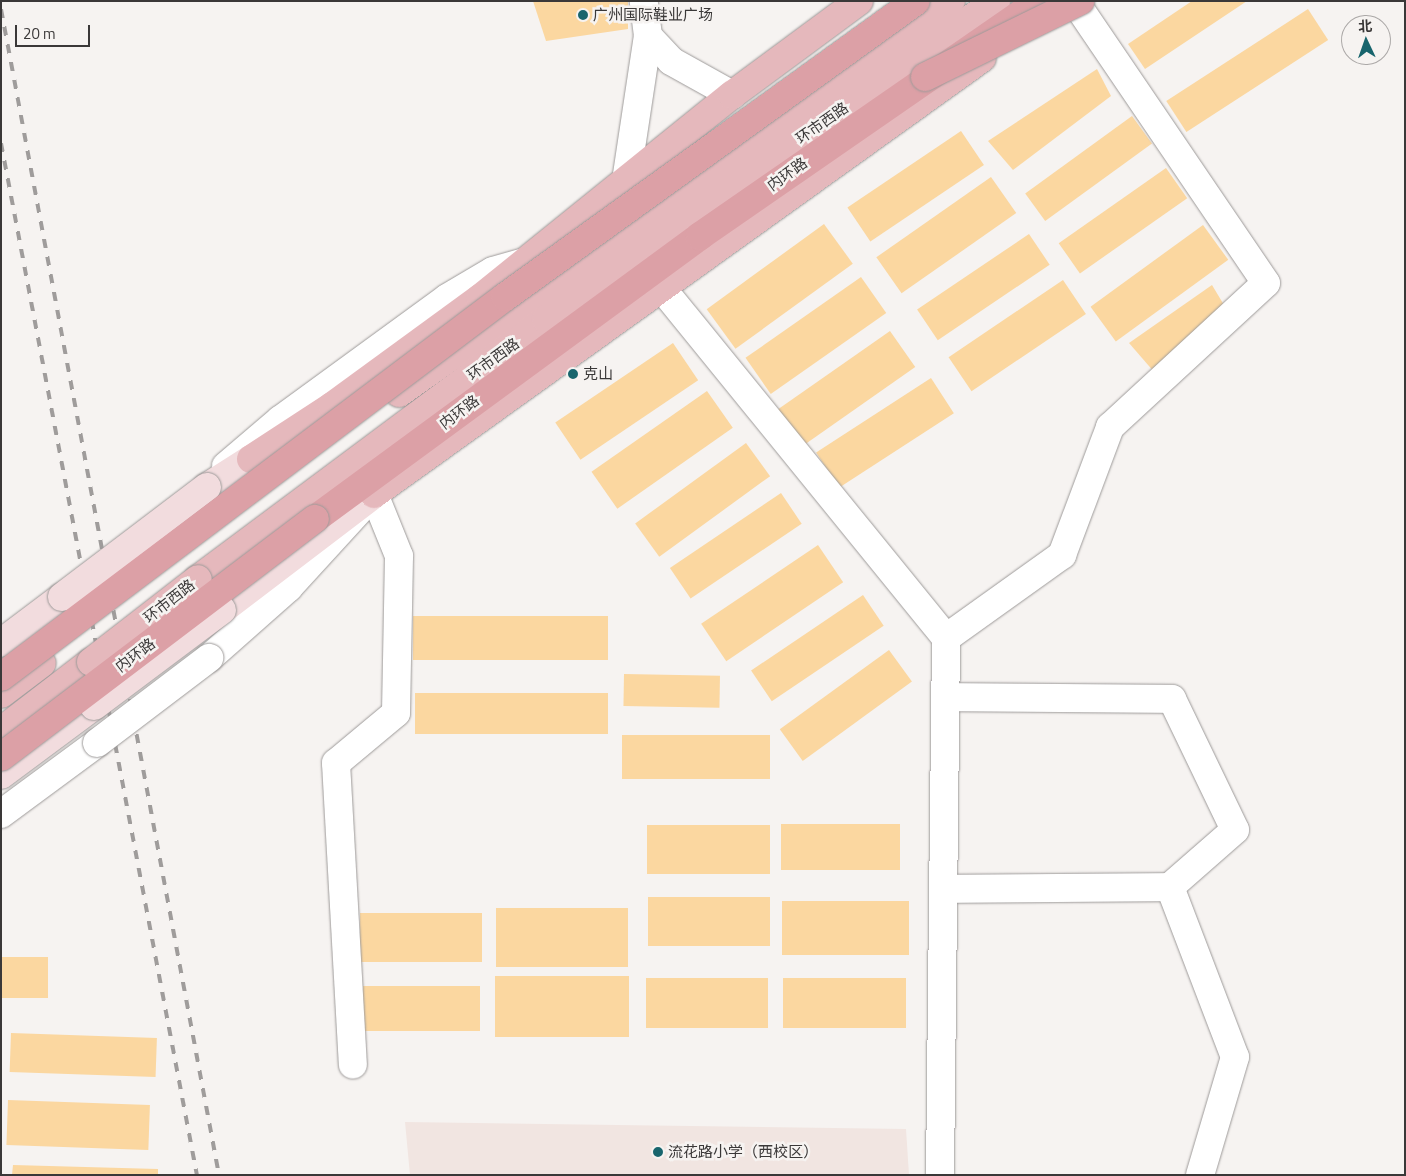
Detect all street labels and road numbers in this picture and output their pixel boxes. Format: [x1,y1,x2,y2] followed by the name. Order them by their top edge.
[792,98,852,148] street label: 环市西路
[764,153,810,195] street label: 内环路
[463,334,523,384] street label: 环市西路
[436,391,482,433] street label: 内环路
[140,575,198,627] street label: 环市西路
[112,634,158,676] street label: 内环路

